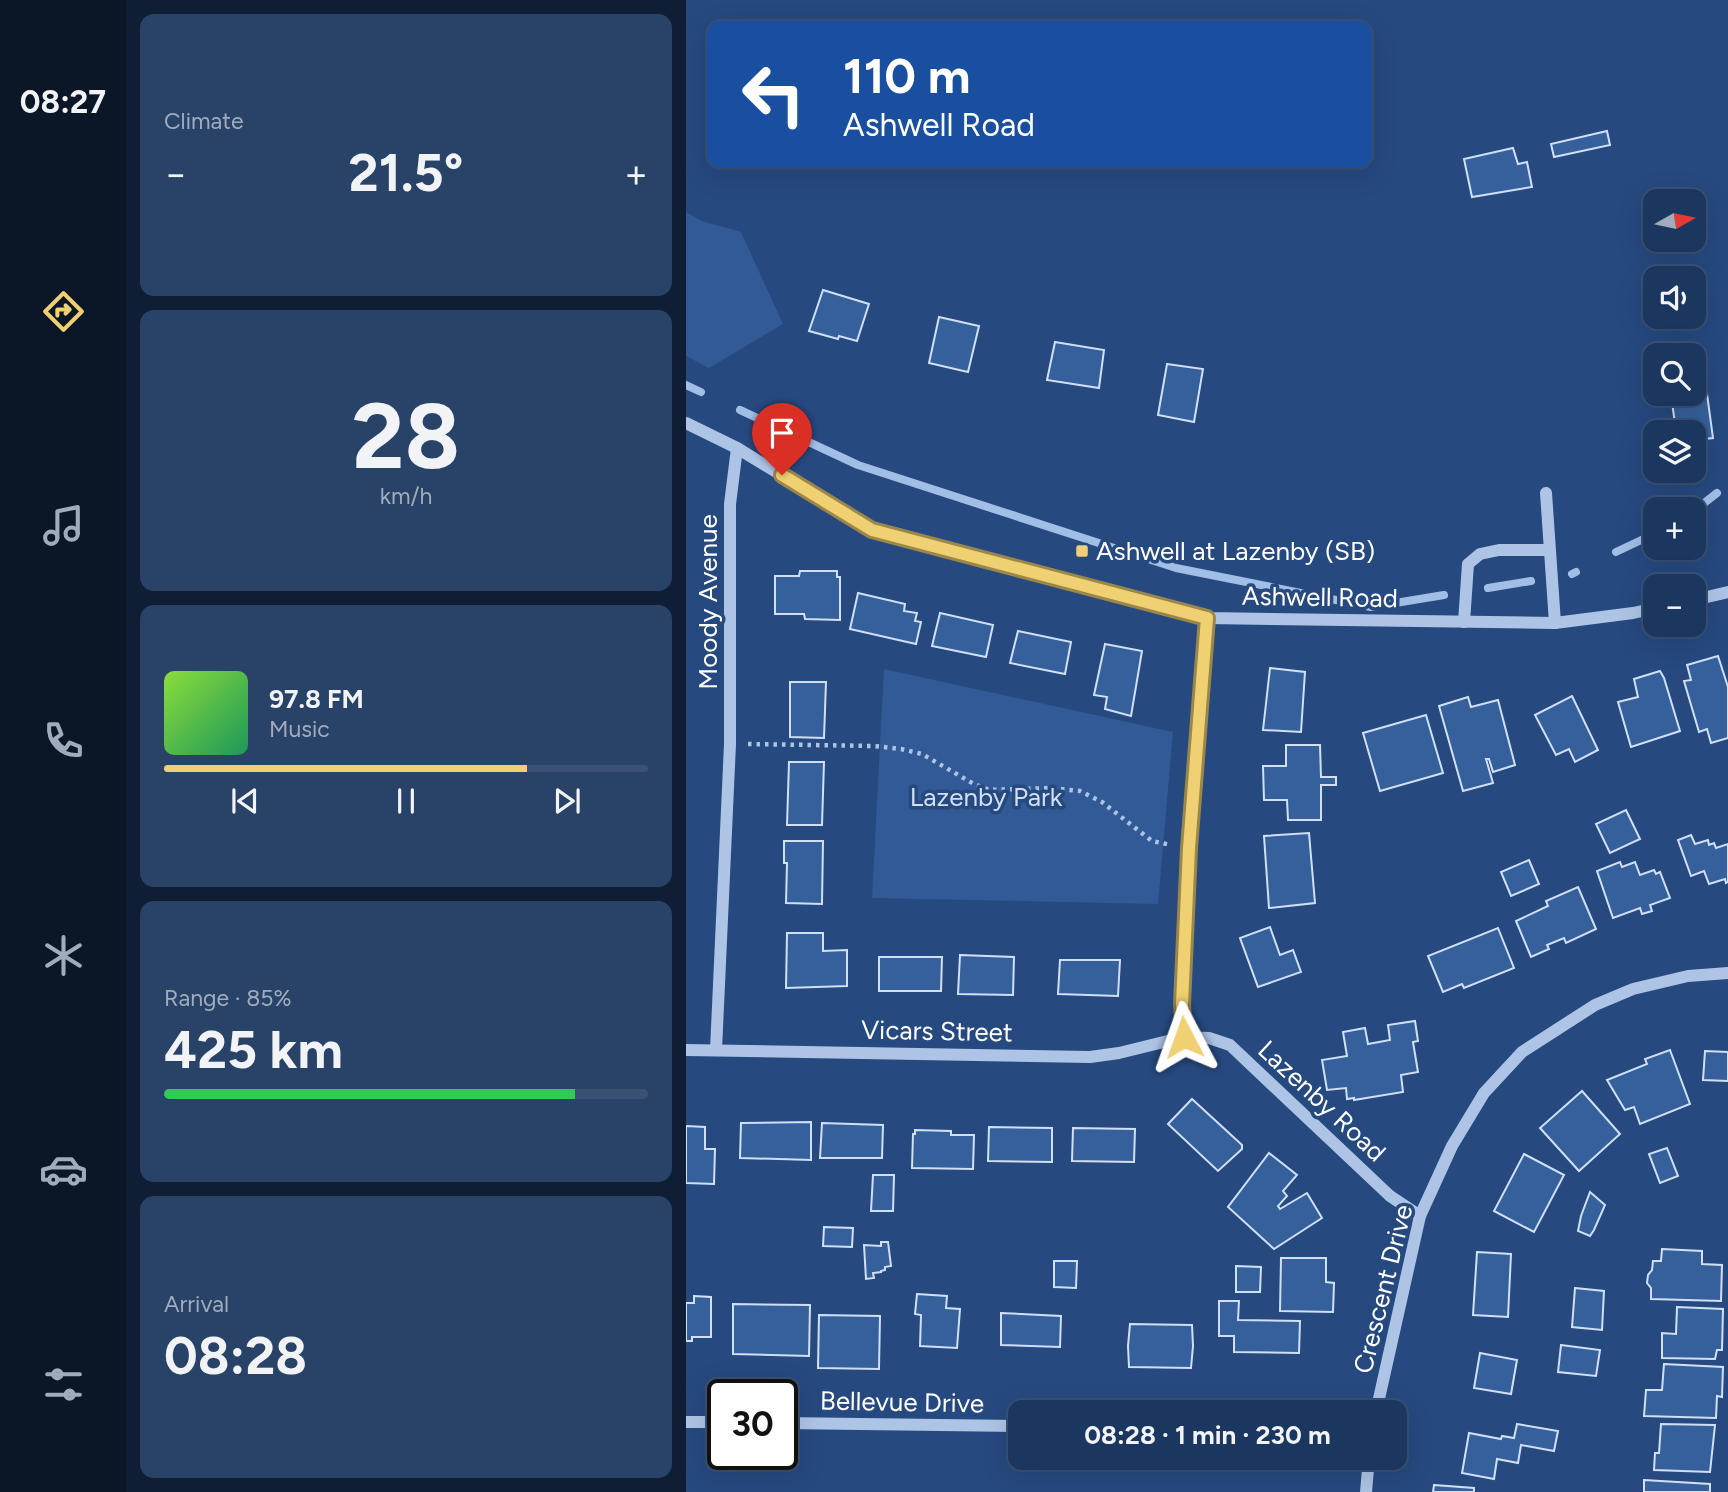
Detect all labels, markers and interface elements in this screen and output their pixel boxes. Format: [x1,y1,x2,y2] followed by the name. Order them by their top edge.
[843,46,971,105] text: 110 m
[728,49,819,140] icon: left
[20,83,106,121] text: 08:27
[843,106,1035,144] text: Ashwell Road
[164,107,243,135] text: Climate
[349,142,463,204] text: 21.5°
[164,151,188,197] text: −
[624,151,648,197] text: +
[1643,189,1706,252] north arrow
[1643,189,1706,637] map controls
[1643,266,1706,329] button: sound
[39,287,88,336] icon: directions
[1643,343,1706,406] button: search
[352,382,460,491] text: 28
[752,403,812,475] pin
[763,414,801,452] icon: arrive
[1643,420,1706,483] button: layers
[380,482,432,510] text: km/h
[1643,497,1706,560] button: +
[39,501,88,550] icon: music
[692,514,724,690] street label: Moody Avenue
[1096,535,1375,567] place label: Ashwell at Lazenby (SB)
[1074,543,1090,559] marker: Ashwell at Lazenby (SB)
[1643,574,1706,637] button: −
[1242,580,1398,614] street label: Ashwell Road
[269,683,364,715] text: 97.8 FM
[269,715,330,743] text: Music
[39,716,88,765] icon: phone
[910,781,1063,813] park label: Lazenby Park
[226,782,264,820] icon: previous
[387,782,425,820] icon: pause
[548,782,586,820] icon: next
[39,931,88,980] icon: climate
[164,984,292,1012] text: Range · 85%
[1147,1000,1221,1074] position arrow
[861,1014,1013,1048] street label: Vicars Street
[164,1019,343,1081] text: 425 km
[1251,1034,1393,1168] street label: Lazenby Road
[39,1145,88,1194] icon: car
[1347,1201,1419,1377] street label: Crescent Drive
[164,1290,229,1318] text: Arrival
[164,1325,307,1387] text: 08:28
[39,1360,88,1409] icon: filters
[707,1379,798,1470] speed limit sign: 30
[820,1385,984,1419] street label: Bellevue Drive
[1084,1419,1331,1451] text: 08:28 · 1 min · 230 m

